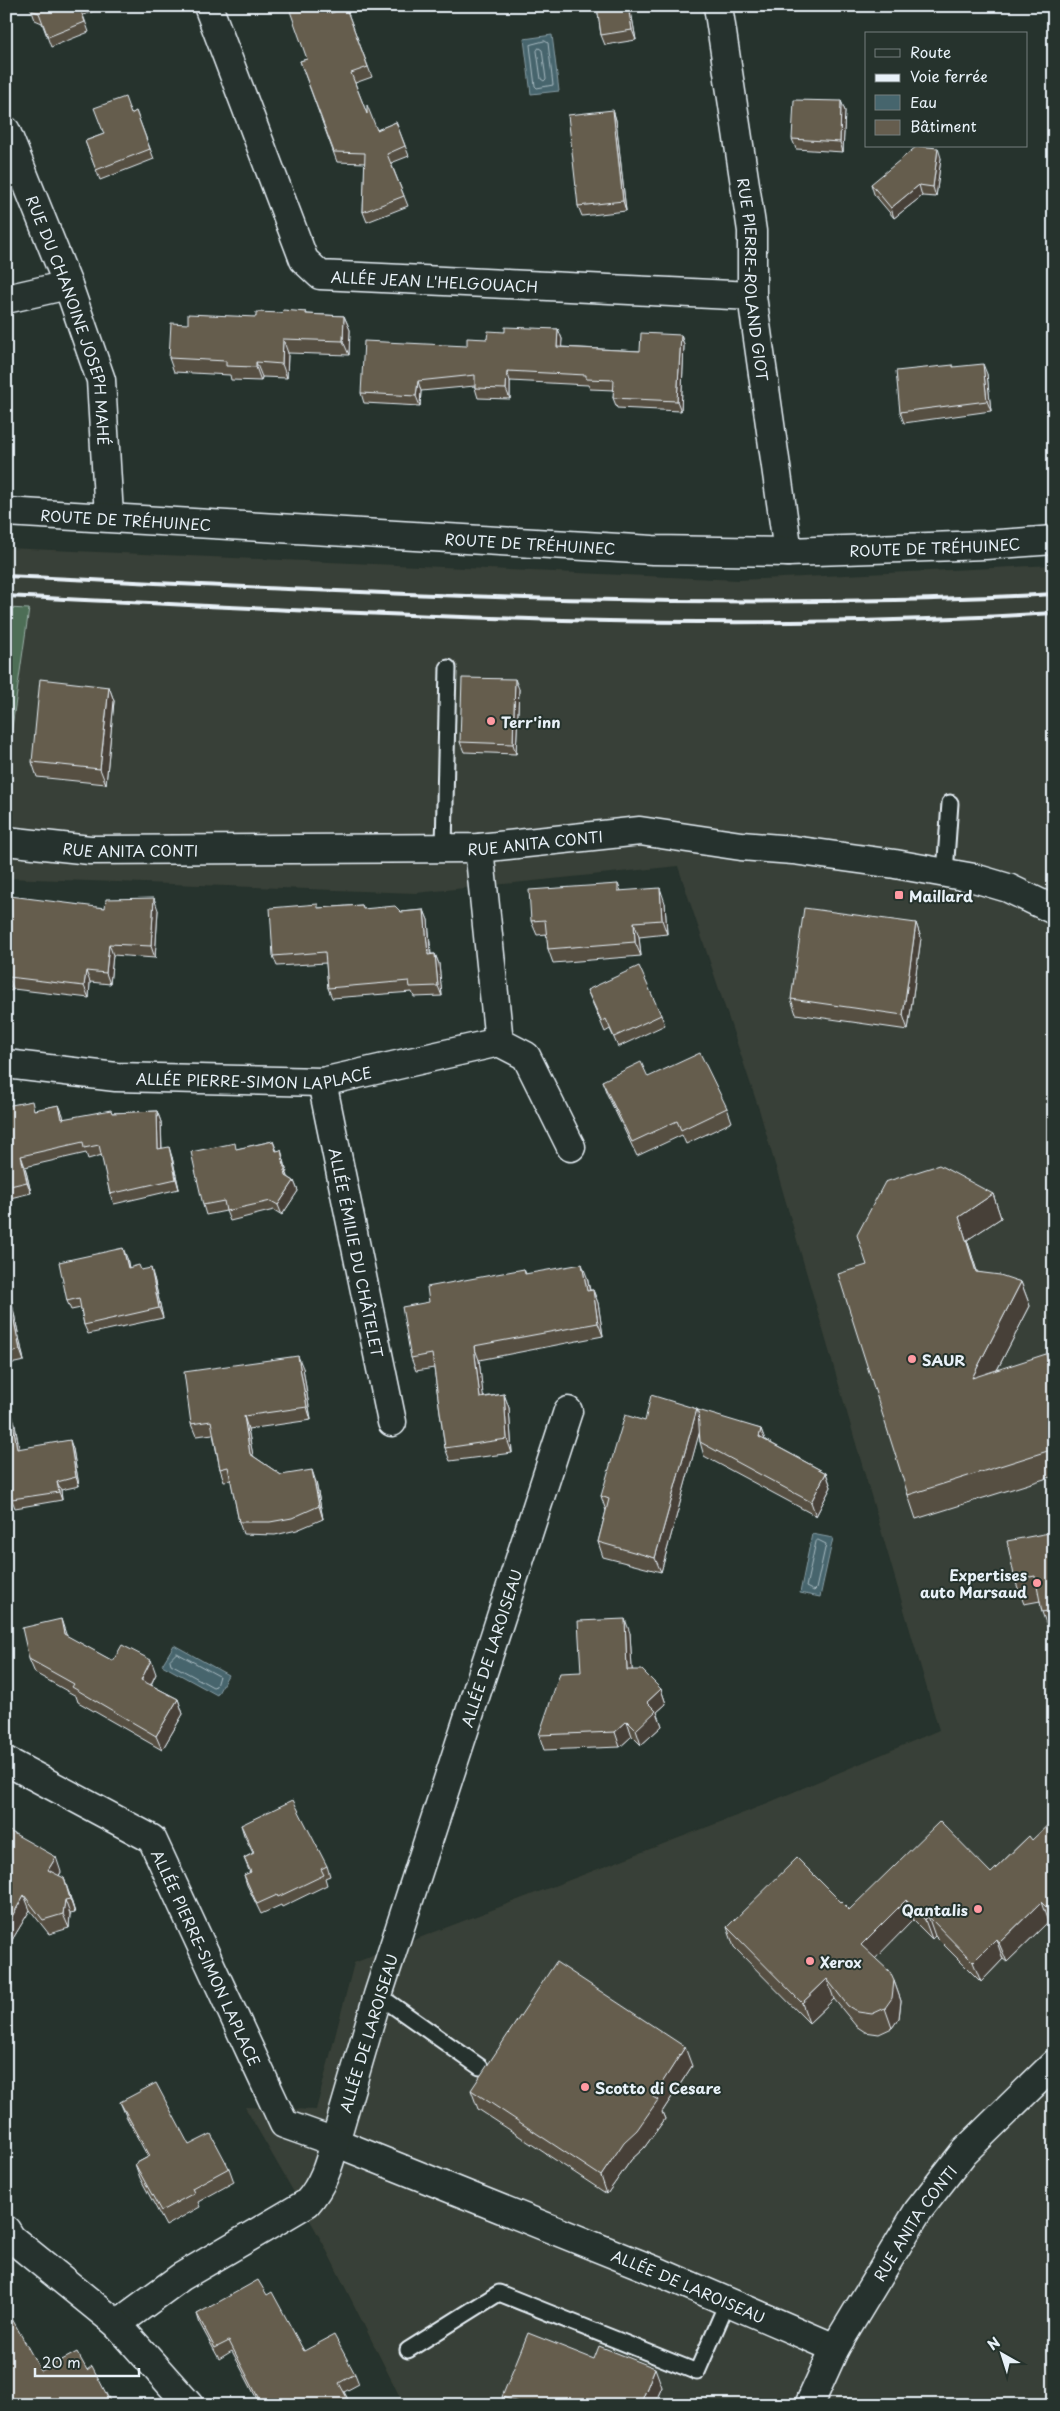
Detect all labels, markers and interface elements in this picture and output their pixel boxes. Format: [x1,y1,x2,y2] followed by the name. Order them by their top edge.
[865,32,1028,148] legend
[910,40,951,63] text: Route
[910,64,988,87] text: Voie ferrée
[910,90,937,113] text: Eau
[910,114,977,137] text: Bâtiment
[733,176,775,383] street label: RUE PIERRE-ROLAND GIOT
[21,191,116,446] street label: RUE DU CHANOINE JOSEPH MAHÉ
[330,264,538,297] street label: ALLÉE JEAN L'HELGOUACH
[40,503,212,536] street label: ROUTE DE TRÉHUINEC
[444,526,616,559] street label: ROUTE DE TRÉHUINEC
[849,531,1021,561] street label: ROUTE DE TRÉHUINEC
[501,710,560,733] place label: Terr'inn
[485,715,497,727] marker: Terr'inn
[468,823,604,860] street label: RUE ANITA CONTI
[62,836,199,862] street label: RUE ANITA CONTI
[909,884,973,907] place label: Maillard
[893,889,905,901] marker: Maillard
[136,1060,374,1094] street label: ALLÉE PIERRE-SIMON LAPLACE
[324,1146,390,1360] street label: ALLÉE ÉMILIE DU CHÂTELET
[922,1348,965,1371] place label: SAUR
[906,1353,918,1365] marker: SAUR
[920,1563,1027,1603] place label: Expertises auto Marsaud
[455,1566,527,1730] street label: ALLÉE DE LAROISEAU
[1031,1577,1043,1589] marker: Expertises auto Marsaud
[147,1845,267,2070] street label: ALLÉE PIERRE-SIMON LAPLACE
[902,1898,968,1921] place label: Qantalis
[972,1903,984,1915] marker: Qantalis
[820,1950,862,1973] place label: Xerox
[333,1951,403,2115] street label: ALLÉE DE LAROISEAU
[804,1955,816,1967] marker: Xerox
[595,2076,721,2099] place label: Scotto di Cesare
[579,2081,591,2093] marker: Scotto di Cesare
[867,2160,962,2285] street label: RUE ANITA CONTI
[608,2243,769,2328] street label: ALLÉE DE LAROISEAU
[978,2328,1028,2378] north arrow
[983,2332,1004,2355] text: N
[35,2346,139,2378] scale bar
[42,2350,81,2373] text: 20 m

